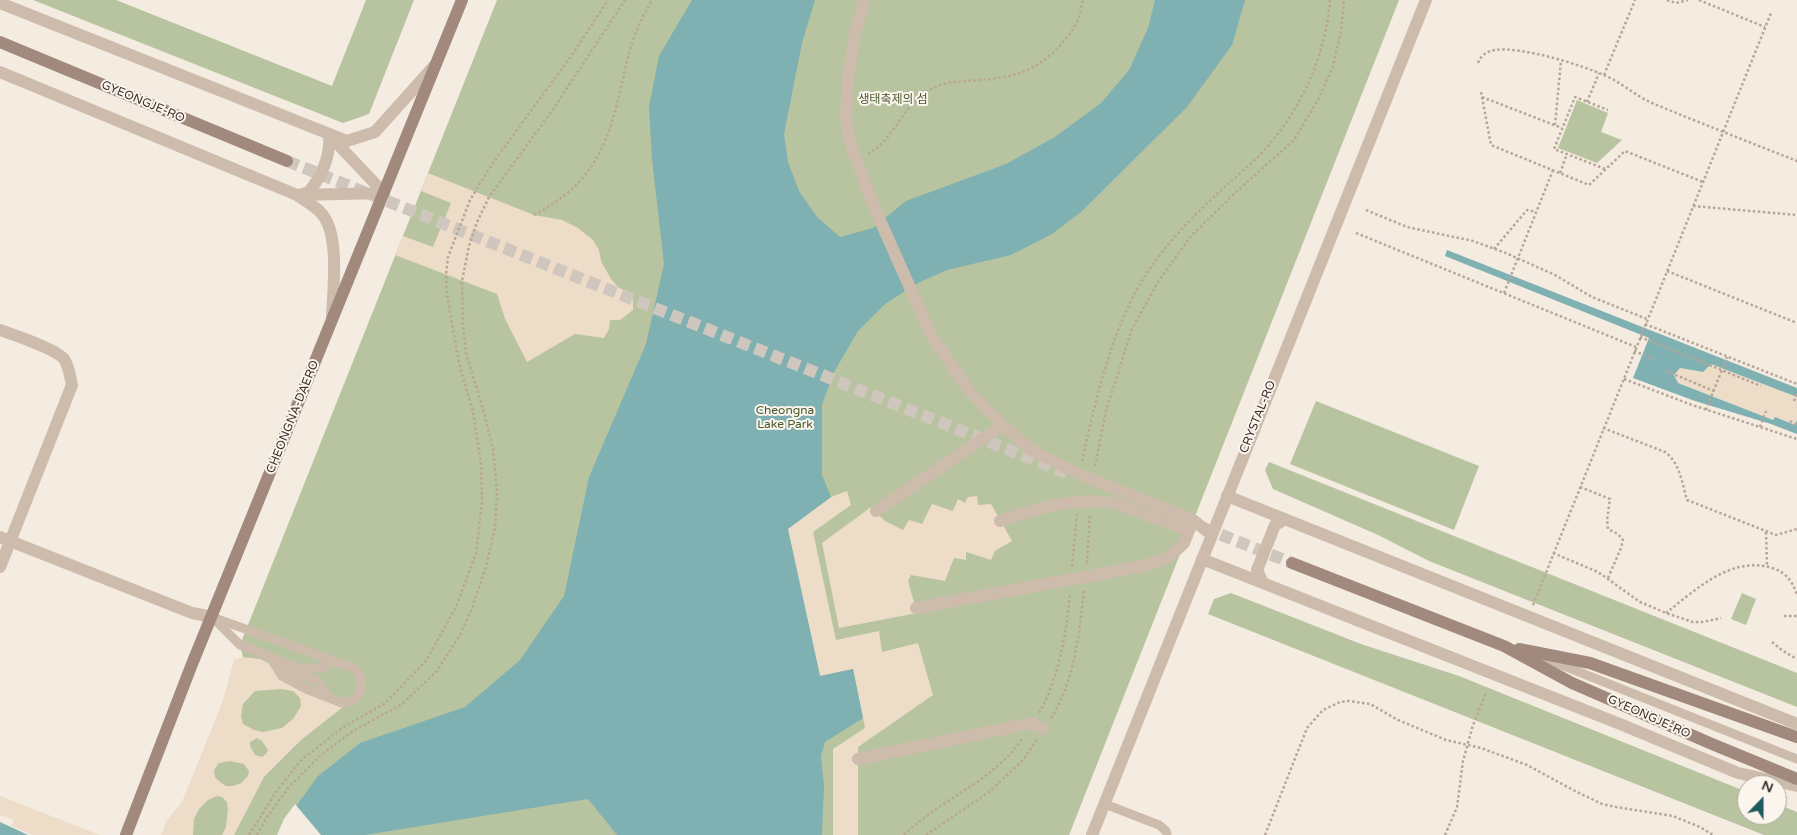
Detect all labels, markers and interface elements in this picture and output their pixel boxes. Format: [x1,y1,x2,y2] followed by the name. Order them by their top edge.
[99,78,187,126] street label: GYEONGJE-RO
[858,93,928,107] park label: 생태축제의 섬
[264,358,322,476] street label: CHEONGNA-DAERO
[1237,379,1279,455] street label: CRYSTAL-RO
[756,404,814,432] park label: Cheongna Lake Park
[1605,692,1693,742] street label: GYEONGJE-RO
[1737,775,1787,825] north arrow
[1759,777,1776,797] text: N

